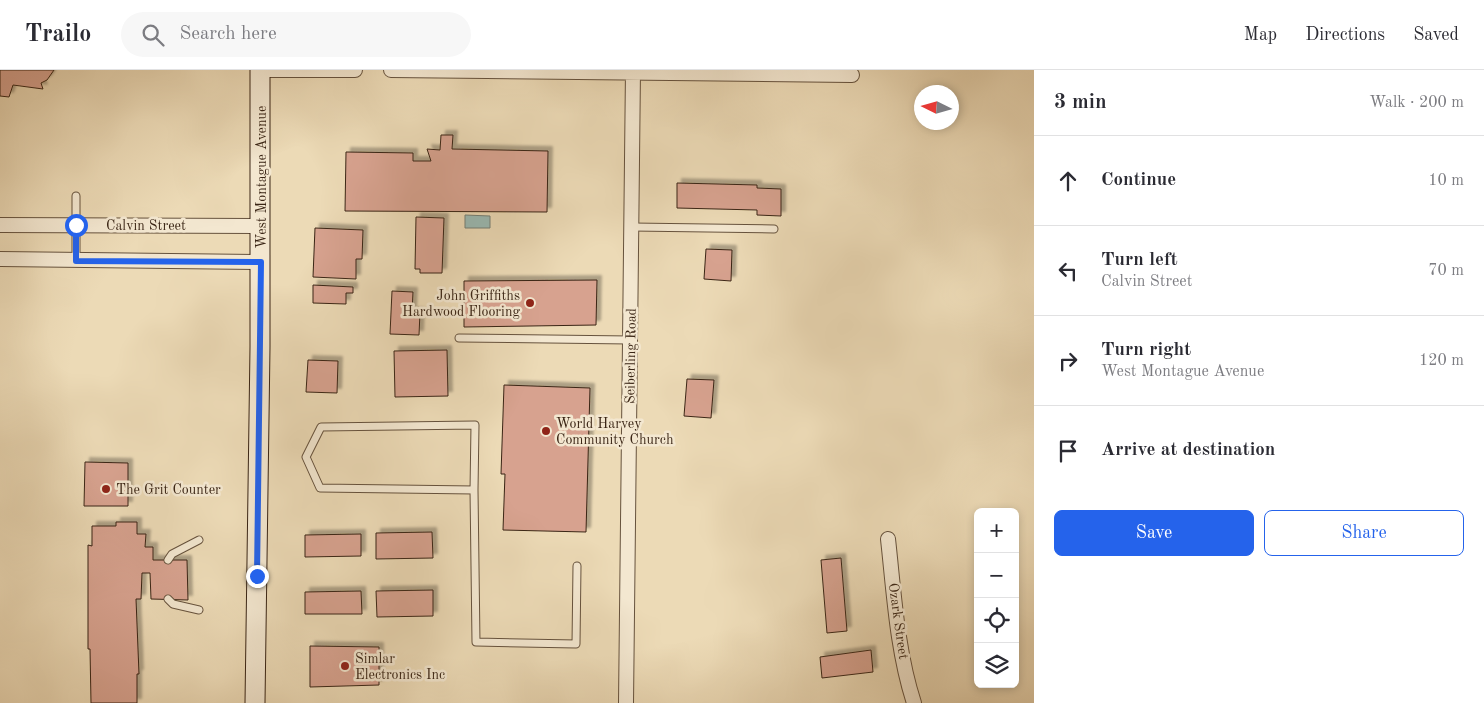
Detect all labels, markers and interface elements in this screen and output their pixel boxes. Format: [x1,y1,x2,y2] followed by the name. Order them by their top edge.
[121,12,471,57] search box
[139,21,167,49] icon: search
[25,23,91,47] text: Trailo
[179,25,277,44] text: Search here
[1244,26,1277,44] text: Map
[1305,26,1385,44] text: Directions
[1413,26,1459,44] text: Saved
[914,85,959,130] north arrow
[1054,92,1107,113] text: 3 min
[1369,95,1464,111] text: Walk · 200 m
[255,106,269,248] street label: West Montague Avenue
[1054,167,1082,195] icon: ahead
[1101,171,1176,190] text: Continue
[1428,173,1464,189] text: 10 m
[65,214,88,237] route start
[106,219,186,233] street label: Calvin Street
[1101,251,1178,270] text: Turn left
[1054,257,1082,285] icon: left
[1428,263,1464,279] text: 70 m
[1101,274,1192,290] text: Calvin Street
[402,289,520,319] place label: John Griffiths Hardwood Flooring
[524,297,536,309] marker: John Griffiths Hardwood Flooring
[623,308,639,404] street label: Seiberling Road
[1101,341,1191,360] text: Turn right
[1054,347,1082,375] icon: right
[1419,353,1464,369] text: 120 m
[1101,364,1264,380] text: West Montague Avenue
[556,417,674,447] place label: World Harvey Community Church
[540,425,552,437] marker: World Harvey Community Church
[1054,437,1082,465] icon: arrive
[1101,441,1275,460] text: Arrive at destination
[100,483,112,495] marker: The Grit Counter
[116,483,221,497] place label: The Grit Counter
[974,508,1019,688] map controls
[974,508,1019,553] button: +
[1054,510,1254,556] button: Save
[1264,510,1464,556] button: Share
[974,553,1019,598] button: −
[246,565,269,588] route end
[886,582,910,660] street label: Ozark Street
[974,598,1019,643] button: locate
[974,643,1019,688] button: layers
[355,652,445,682] place label: Simlar Electronics Inc
[339,660,351,672] marker: Simlar Electronics Inc

